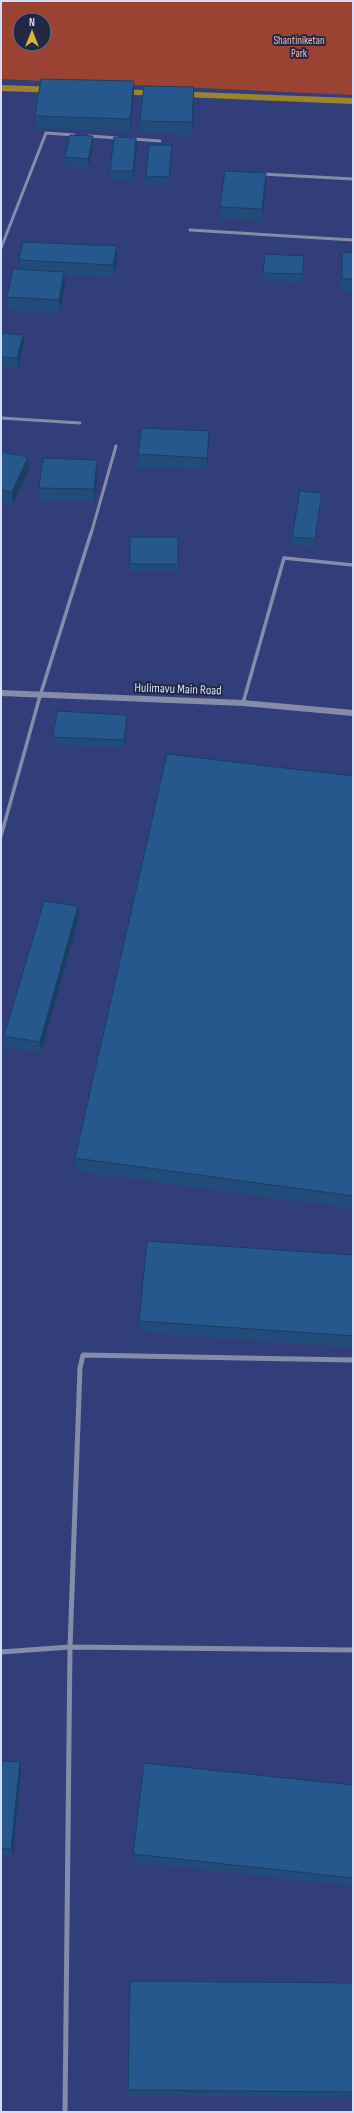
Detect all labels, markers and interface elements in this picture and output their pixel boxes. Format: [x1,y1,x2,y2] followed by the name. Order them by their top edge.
[12,12,52,52] north arrow
[29,16,35,29] text: N
[273,34,325,60] park label: Shantiniketan Park
[134,679,222,699] street label: Hulimavu Main Road

